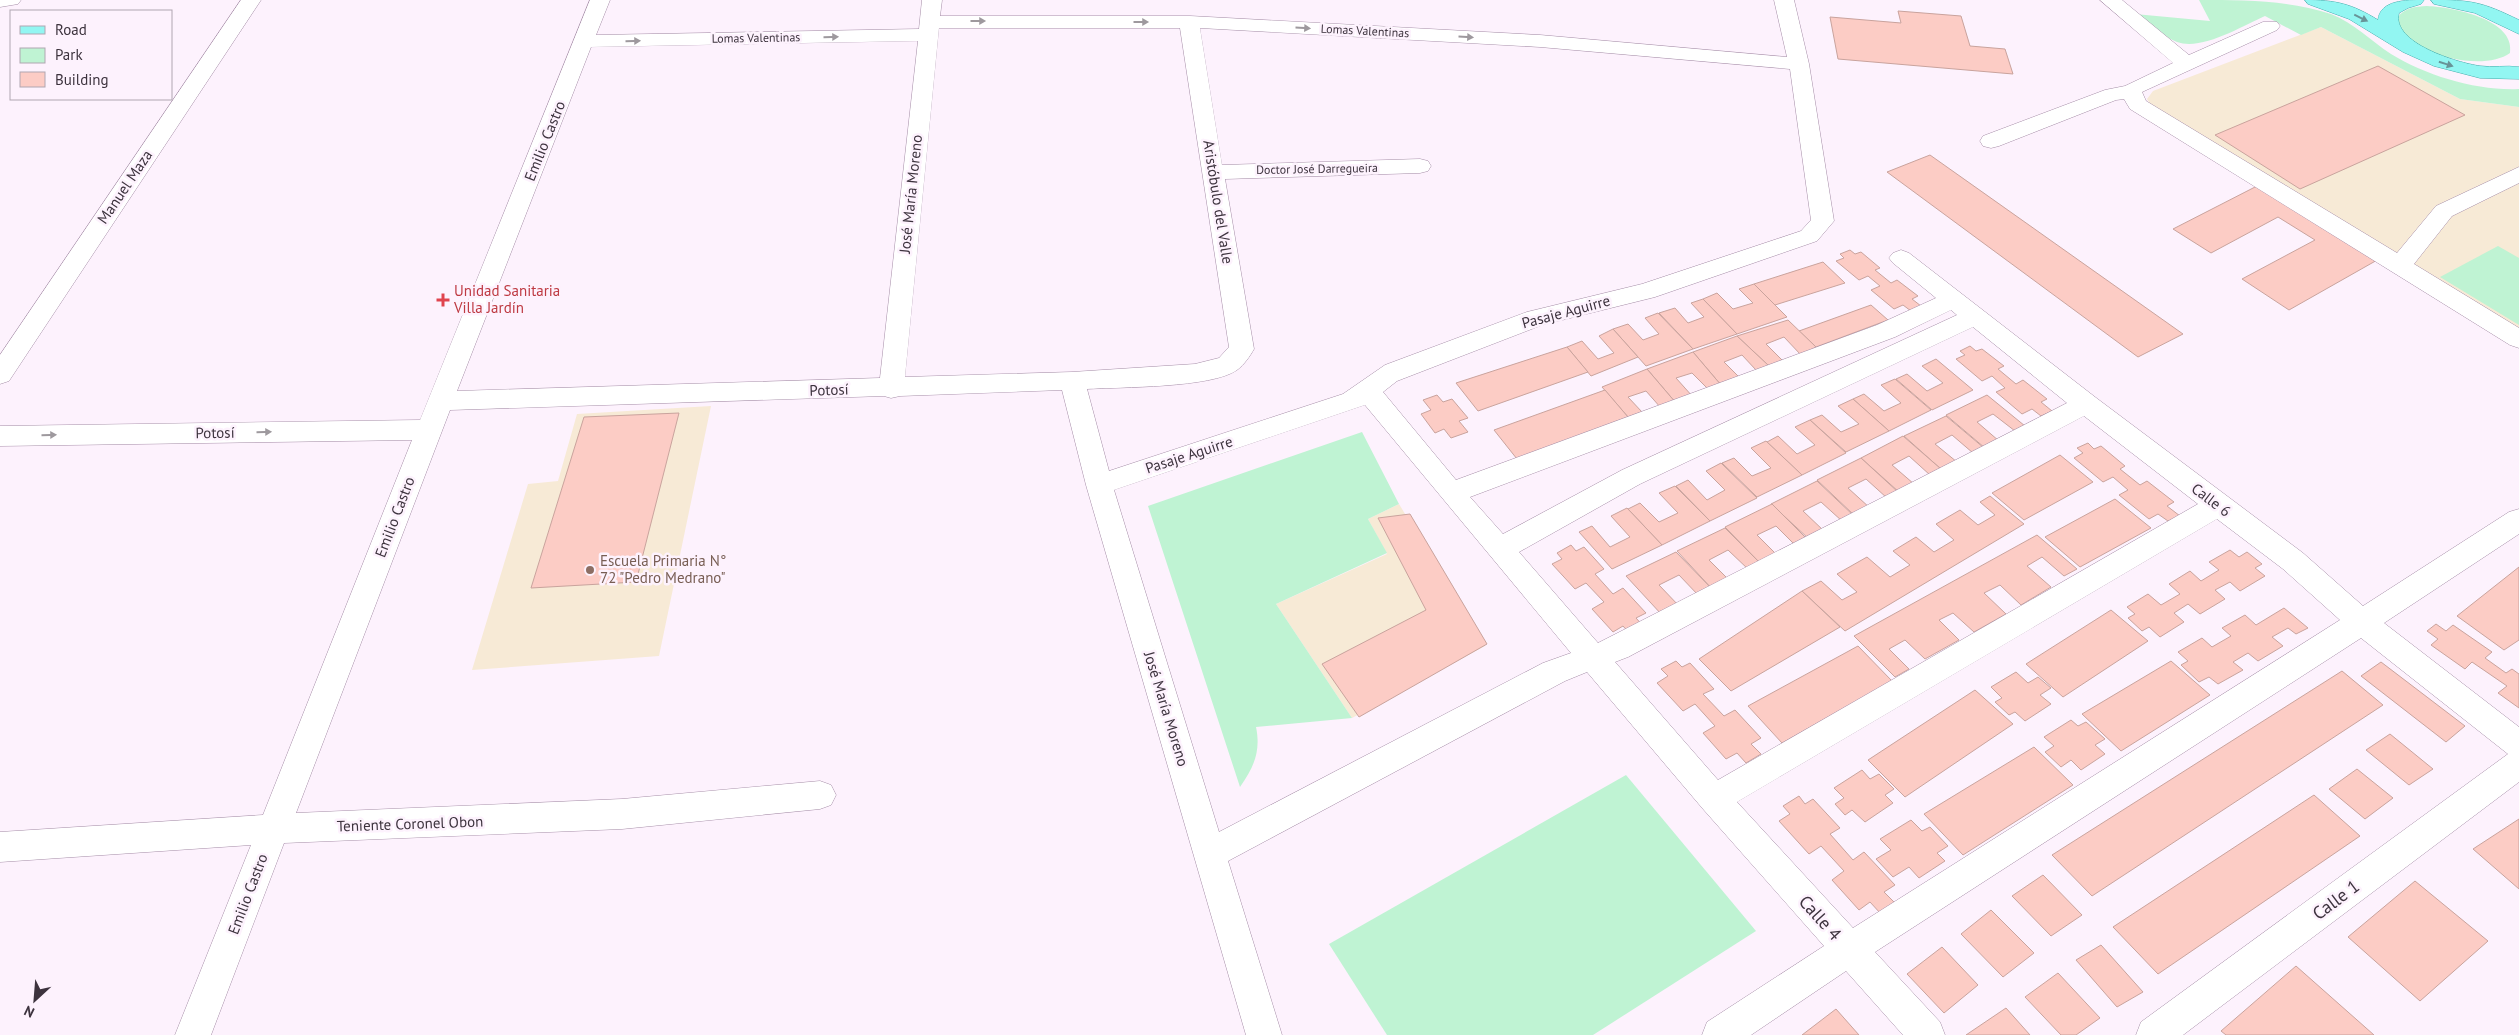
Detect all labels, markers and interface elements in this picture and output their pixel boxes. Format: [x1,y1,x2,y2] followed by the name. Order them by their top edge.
[10,10,172,100] legend
[2354,14,2368,22] one-way arrow
[971,17,987,25] one-way arrow
[1133,18,1149,26] one-way arrow
[55,20,87,39] text: Road
[1320,21,1410,40] street label: Lomas Valentinas
[1296,24,1312,32] one-way arrow
[712,29,800,46] street label: Lomas Valentinas
[823,33,839,41] one-way arrow
[1458,33,1474,41] one-way arrow
[626,36,642,44] one-way arrow
[55,45,83,64] text: Park
[2439,60,2454,68] one-way arrow
[55,70,109,89] text: Building
[520,98,569,184] street label: Emilio Castro
[895,134,926,255] street label: José María Moreno
[1199,139,1238,265] street label: Aristóbulo del Valle
[93,146,156,227] street label: Manuel Maza
[1256,160,1378,177] street label: Doctor José Darregueira
[453,281,560,317] place label: Unidad Sanitaria Villa Jardín
[1520,291,1612,332] street label: Pasaje Aguirre
[436,293,450,307] marker: Unidad Sanitaria Villa Jardín
[809,379,849,400] street label: Potosí
[195,423,235,442] street label: Potosí
[256,428,272,436] one-way arrow
[41,431,57,439] one-way arrow
[1143,431,1235,478] street label: Pasaje Aguirre
[370,474,419,560] street label: Emilio Castro
[2188,479,2235,521] street label: Calle 6
[600,551,726,587] place label: Escuela Primaria N° 72 "Pedro Medrano"
[584,564,596,576] marker: Escuela Primaria N° 72 "Pedro Medrano"
[1140,648,1193,769] street label: José María Moreno
[336,811,484,836] street label: Teniente Coronel Obon
[223,851,272,937] street label: Emilio Castro
[2308,874,2364,925] street label: Calle 1
[1794,890,1847,945] street label: Calle 4
[10,975,60,1025] north arrow
[21,1002,37,1022] text: N

